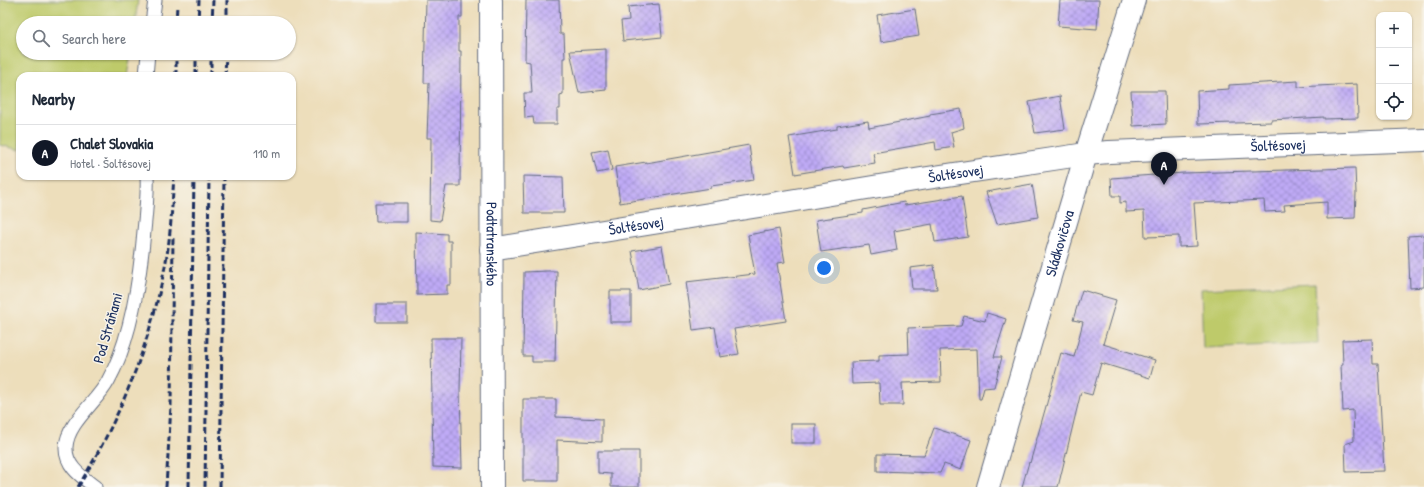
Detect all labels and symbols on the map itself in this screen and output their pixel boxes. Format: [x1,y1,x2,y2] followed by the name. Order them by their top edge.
[1250,134,1306,157] street label: Šoltésovej
[1151,152,1177,185] pin: A
[927,159,985,188] street label: Šoltésovej
[481,202,503,286] street label: Podtatranského
[1040,207,1079,279] street label: Sládkovičova
[607,210,665,240] street label: Šoltésovej
[814,258,834,278] your location
[87,290,128,366] street label: Pod Stráňami

